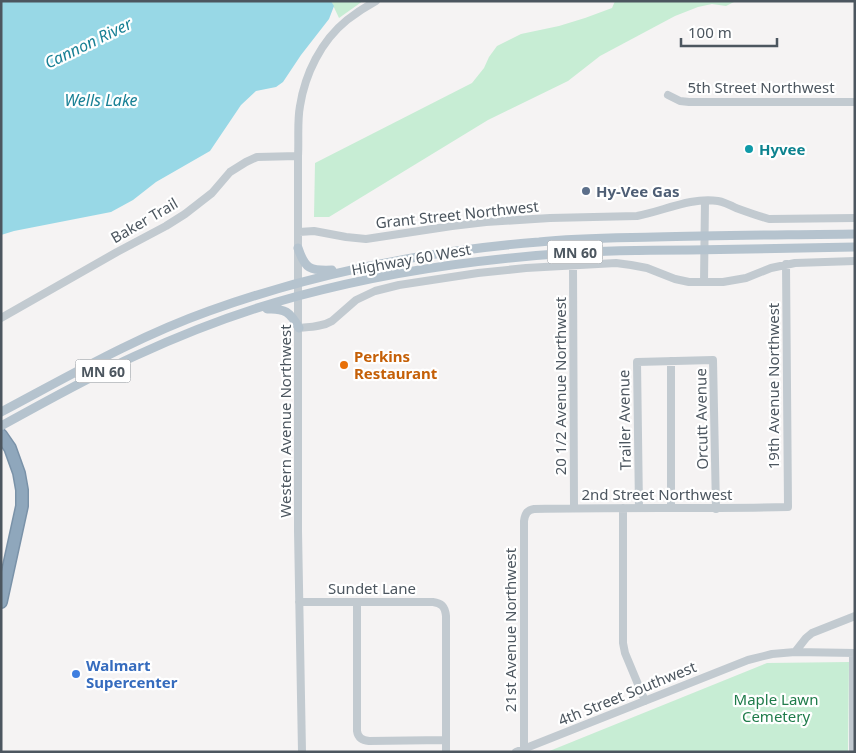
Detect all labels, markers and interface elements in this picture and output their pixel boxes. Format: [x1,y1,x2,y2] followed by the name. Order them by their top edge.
[41,12,136,74] water label: Cannon River
[681,15,777,47] scale bar
[688,22,732,42] text: 100 m
[687,77,835,97] street label: 5th Street Northwest
[64,89,138,111] water label: Wells Lake
[759,139,806,159] place label: Hyvee
[743,143,755,155] marker: Hyvee
[596,181,679,201] place label: Hy-Vee Gas
[580,185,592,197] marker: Hy-Vee Gas
[107,193,181,247] street label: Baker Trail
[374,195,540,233] street label: Grant Street Northwest
[350,239,473,279] street label: Highway 60 West
[548,240,602,264] road number: MN 60
[550,296,570,475] street label: 20 1/2 Avenue Northwest
[763,302,783,469] street label: 19th Avenue Northwest
[275,324,295,518] street label: Western Avenue Northwest
[354,346,438,383] place label: Perkins Restaurant
[338,359,350,371] marker: Perkins Restaurant
[76,360,130,382] road number: MN 60
[690,368,712,470] street label: Orcutt Avenue
[613,369,635,471] street label: Trailer Avenue
[582,484,733,504] street label: 2nd Street Northwest
[500,547,520,712] street label: 21st Avenue Northwest
[328,578,416,598] street label: Sundet Lane
[86,655,178,692] place label: Walmart Supercenter
[555,656,699,730] street label: 4th Street Southwest
[70,668,82,680] marker: Walmart Supercenter
[734,689,818,726] park label: Maple Lawn Cemetery

